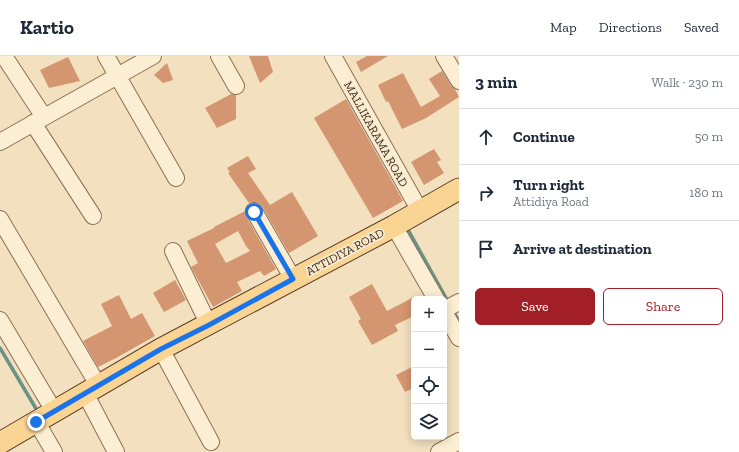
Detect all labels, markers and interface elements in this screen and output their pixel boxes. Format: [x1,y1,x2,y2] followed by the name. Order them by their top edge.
[20,16,74,39] text: Kartio
[550,19,577,36] text: Map
[599,19,662,36] text: Directions
[684,19,719,36] text: Saved
[475,72,517,92] text: 3 min
[651,75,723,90] text: Walk · 230 m
[341,79,411,189] street label: MALLIKARAMA ROAD
[475,126,497,148] icon: ahead
[513,128,575,146] text: Continue
[695,129,723,144] text: 50 m
[513,176,584,194] text: Turn right
[475,182,497,204] icon: right
[689,185,723,200] text: 180 m
[513,194,589,209] text: Attidiya Road
[245,203,263,221] route start
[304,226,386,278] street label: ATTIDIYA ROAD
[475,238,497,260] icon: arrive
[513,240,652,258] text: Arrive at destination
[475,288,595,325] button: Save
[603,288,723,325] button: Share
[411,296,447,440] map controls
[411,296,447,332] button: +
[411,332,447,368] button: −
[411,368,447,404] button: locate
[411,404,447,440] button: layers
[27,413,45,431] route end

